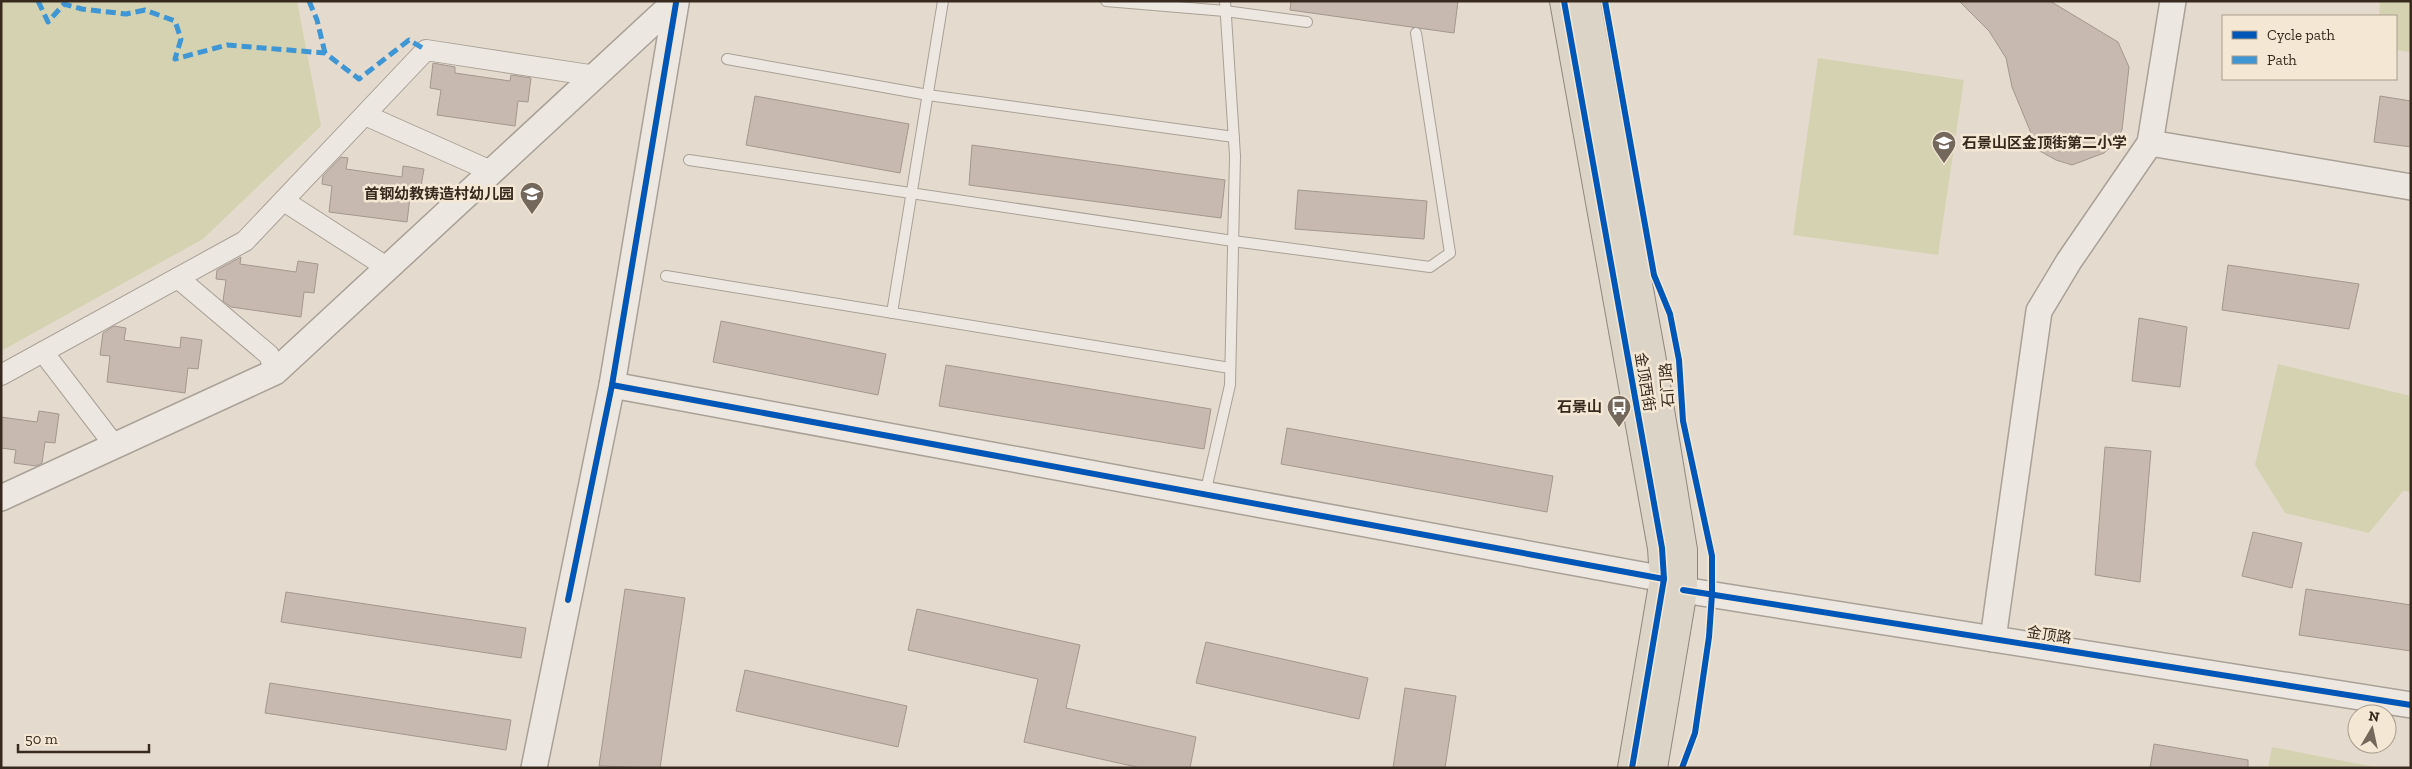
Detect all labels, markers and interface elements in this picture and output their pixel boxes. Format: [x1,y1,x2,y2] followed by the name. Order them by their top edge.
[2222,15,2397,80] legend
[2267,26,2336,44] text: Cycle path
[2267,51,2297,69] text: Path
[1931,130,1957,164] school or university icon: 石景山区金顶街第二小学
[1962,134,2127,152] place label: 石景山区金顶街第二小学
[519,181,545,215] school or university icon: 首钢幼教铸造村幼儿园
[364,185,514,203] place label: 首钢幼教铸造村幼儿园
[1631,351,1659,413] street label: 金顶西街
[1656,362,1678,408] street label: 石门路
[1606,394,1632,428] bus stop icon: 石景山
[1557,398,1602,416] place label: 石景山
[2025,623,2073,647] street label: 金顶路
[2347,704,2397,754] north arrow
[2367,707,2381,726] text: N
[18,722,149,754] scale bar
[25,730,58,748] text: 50 m

